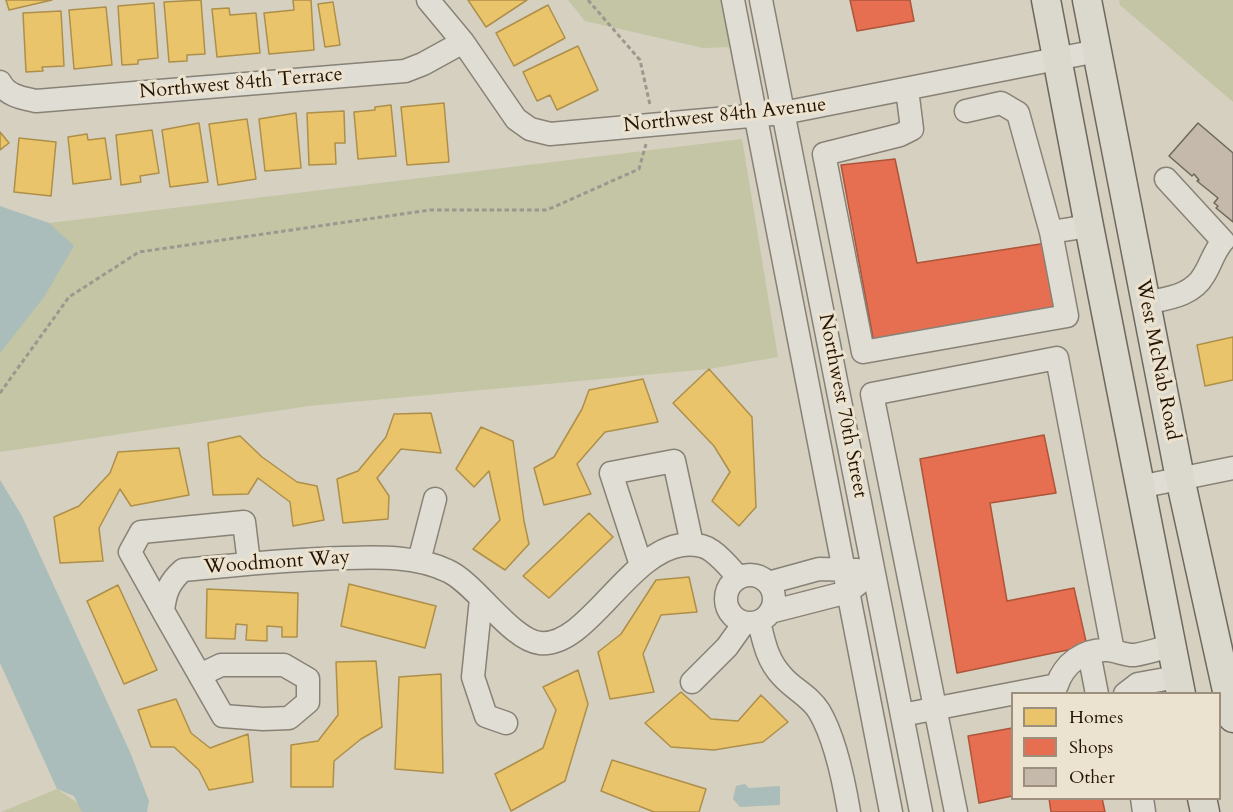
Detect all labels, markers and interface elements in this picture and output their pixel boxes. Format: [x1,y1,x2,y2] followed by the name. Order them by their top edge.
[138,63,344,105] street label: Northwest 84th Terrace
[622,93,828,139] street label: Northwest 84th Avenue
[1130,278,1184,442] street label: West McNab Road
[812,312,872,500] street label: Northwest 70th Street
[203,546,351,580] street label: Woodmont Way
[1011,692,1221,800] legend
[1069,705,1123,730] text: Homes
[1069,735,1113,760] text: Shops
[1069,765,1115,790] text: Other

